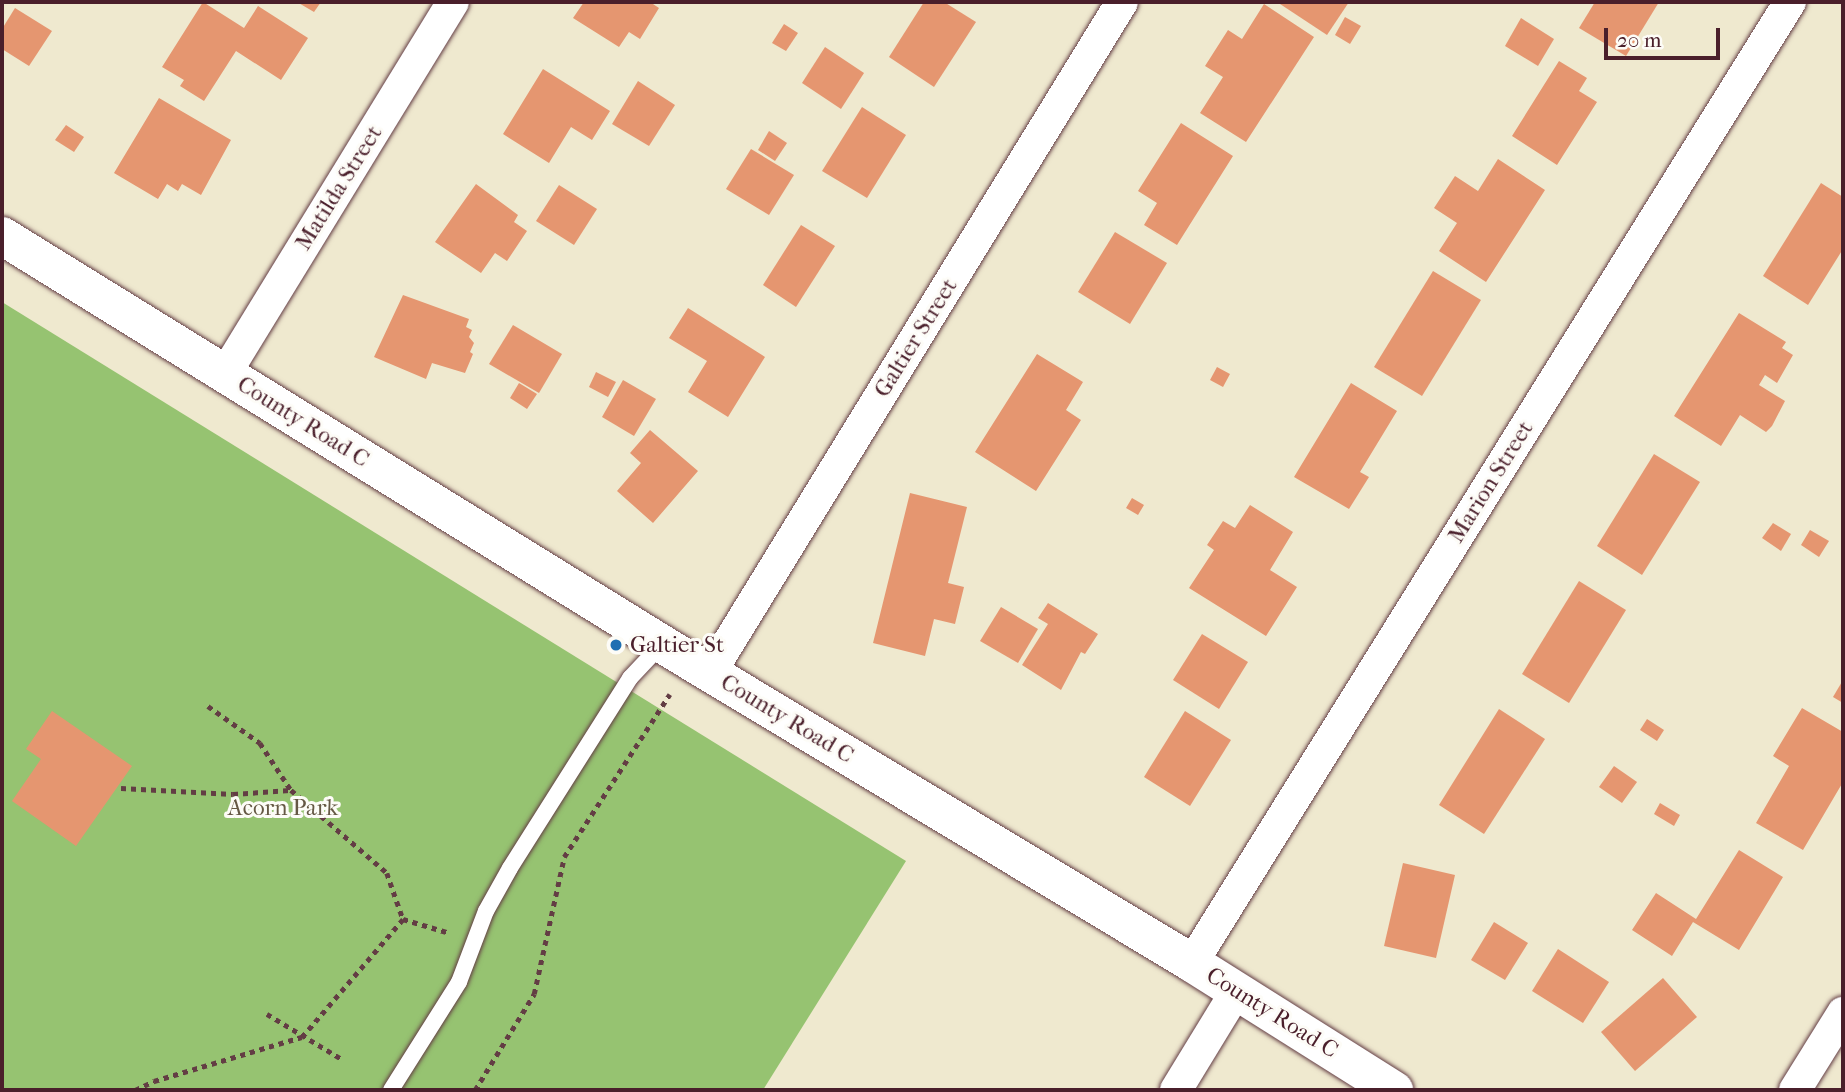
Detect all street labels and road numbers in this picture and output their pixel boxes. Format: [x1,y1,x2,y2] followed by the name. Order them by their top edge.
[290,121,388,255] street label: Matilda Street
[869,274,963,402] street label: Galtier Street
[232,371,374,473] street label: County Road C
[1443,416,1539,548] street label: Marion Street
[716,669,858,769] street label: County Road C
[1201,962,1343,1064] street label: County Road C

